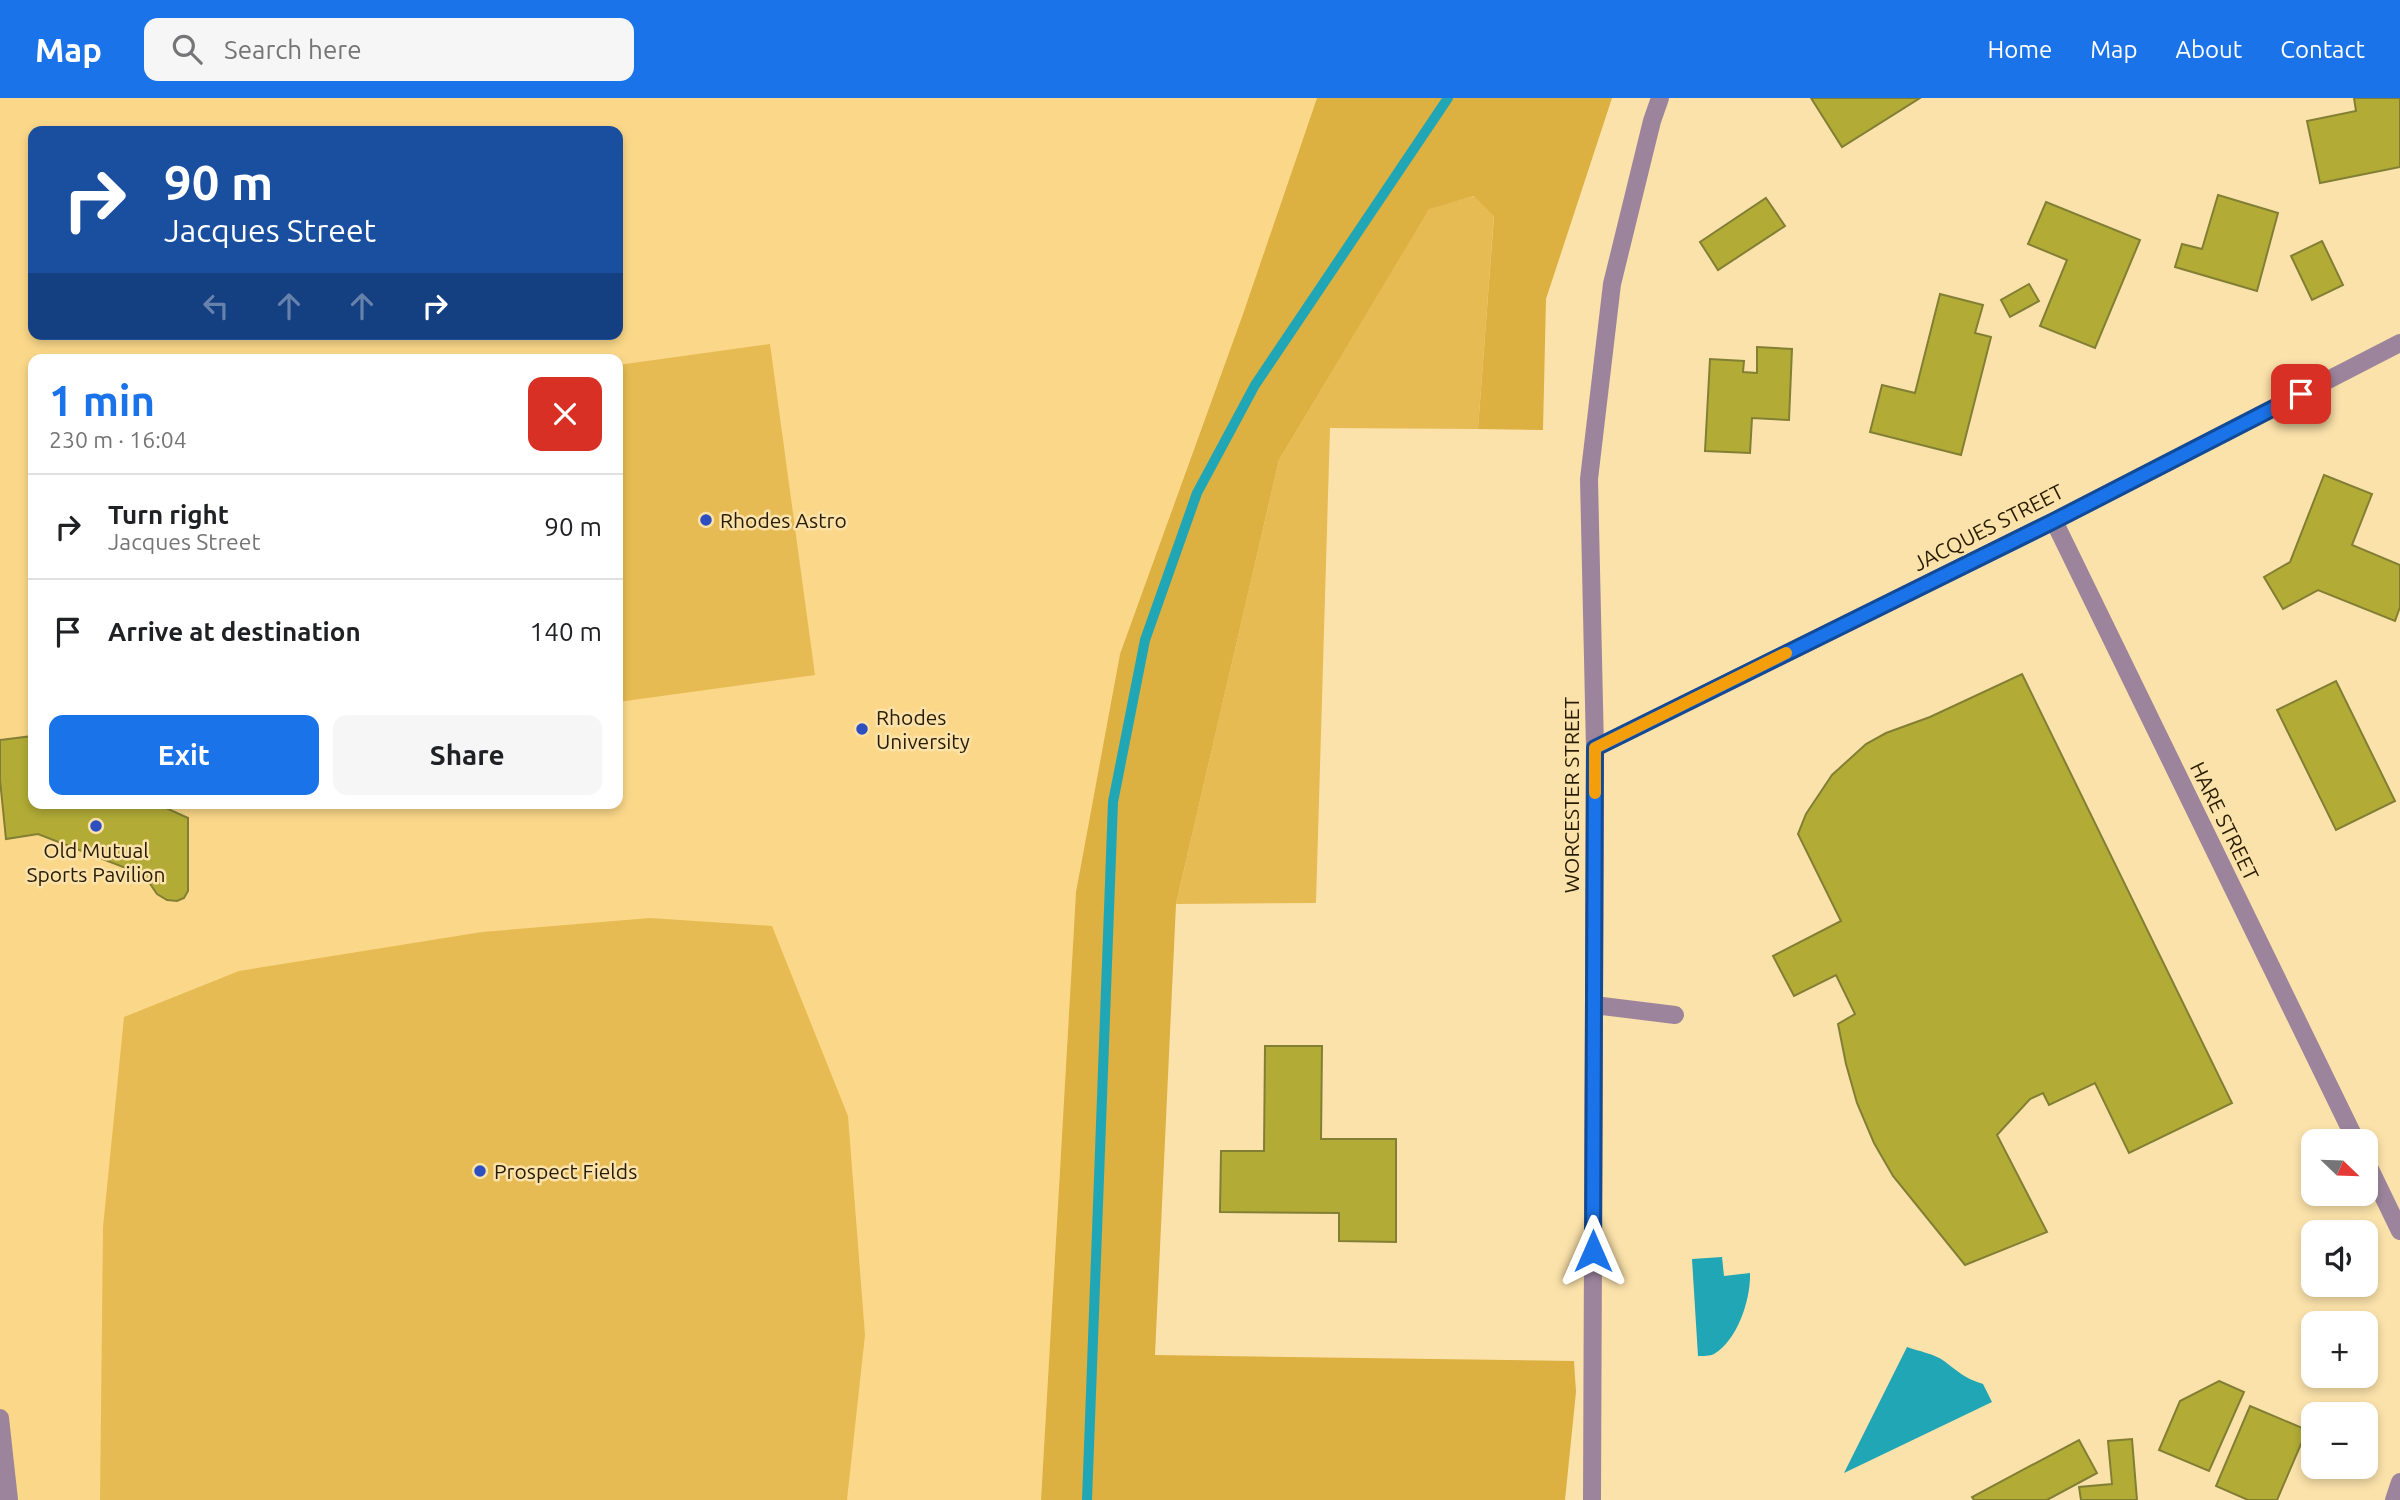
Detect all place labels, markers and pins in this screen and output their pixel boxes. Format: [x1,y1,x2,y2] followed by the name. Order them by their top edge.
[2271,364,2331,424] pin
[720,508,847,532] place label: Rhodes Astro
[698,512,714,528] marker: Rhodes Astro
[876,705,970,753] place label: Rhodes University
[854,721,870,737] marker: Rhodes University
[88,818,104,834] marker: Old Mutual Sports Pavilion
[26,838,166,886] place label: Old Mutual Sports Pavilion
[494,1159,637,1183] place label: Prospect Fields
[472,1163,488,1179] marker: Prospect Fields

